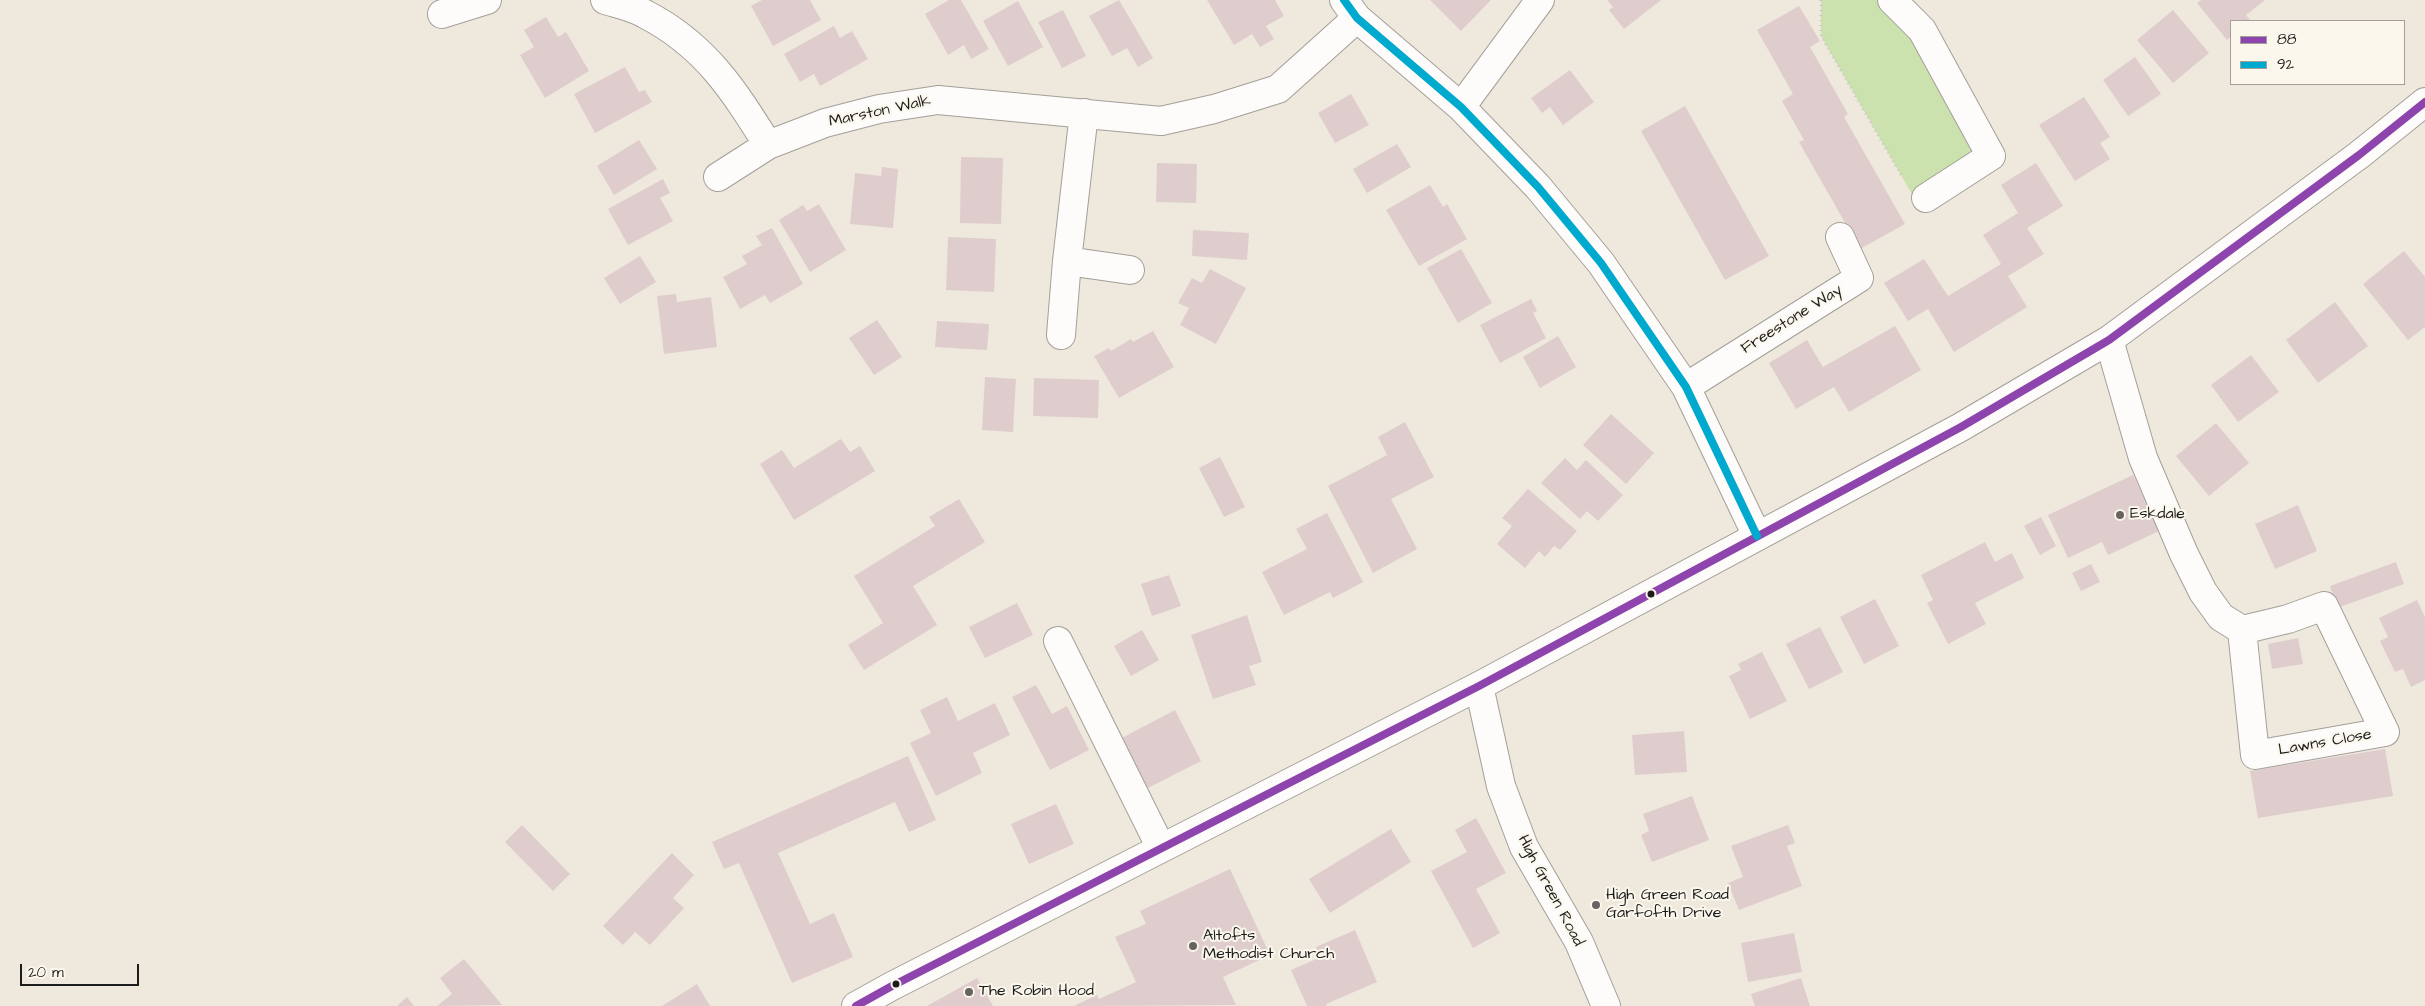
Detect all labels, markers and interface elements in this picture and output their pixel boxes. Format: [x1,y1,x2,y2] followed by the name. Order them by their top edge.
[2230,20,2405,85] legend
[2277,29,2296,50] text: 88
[2277,54,2294,75] text: 92
[827,92,933,132] street label: Marston Walk
[1738,281,1846,359] street label: Freestone Way
[2130,505,2185,525] place label: Eskdale
[2114,509,2126,521] marker: Eskdale
[1646,589,1656,599] unlabelled marker
[2277,725,2373,761] street label: Lawns Close
[1513,832,1587,950] street label: High Green Road
[1606,886,1729,924] place label: High Green Road Garfofth Drive
[1590,899,1602,911] marker: High Green Road Garfofth Drive
[1203,927,1334,965] place label: Altofts Methodist Church
[1187,940,1199,952] marker: Altofts Methodist Church
[22,954,141,986] scale bar
[28,962,64,983] text: 20 m
[891,979,901,989] unlabelled marker
[979,982,1094,1002] place label: The Robin Hood
[963,986,975,998] marker: The Robin Hood

